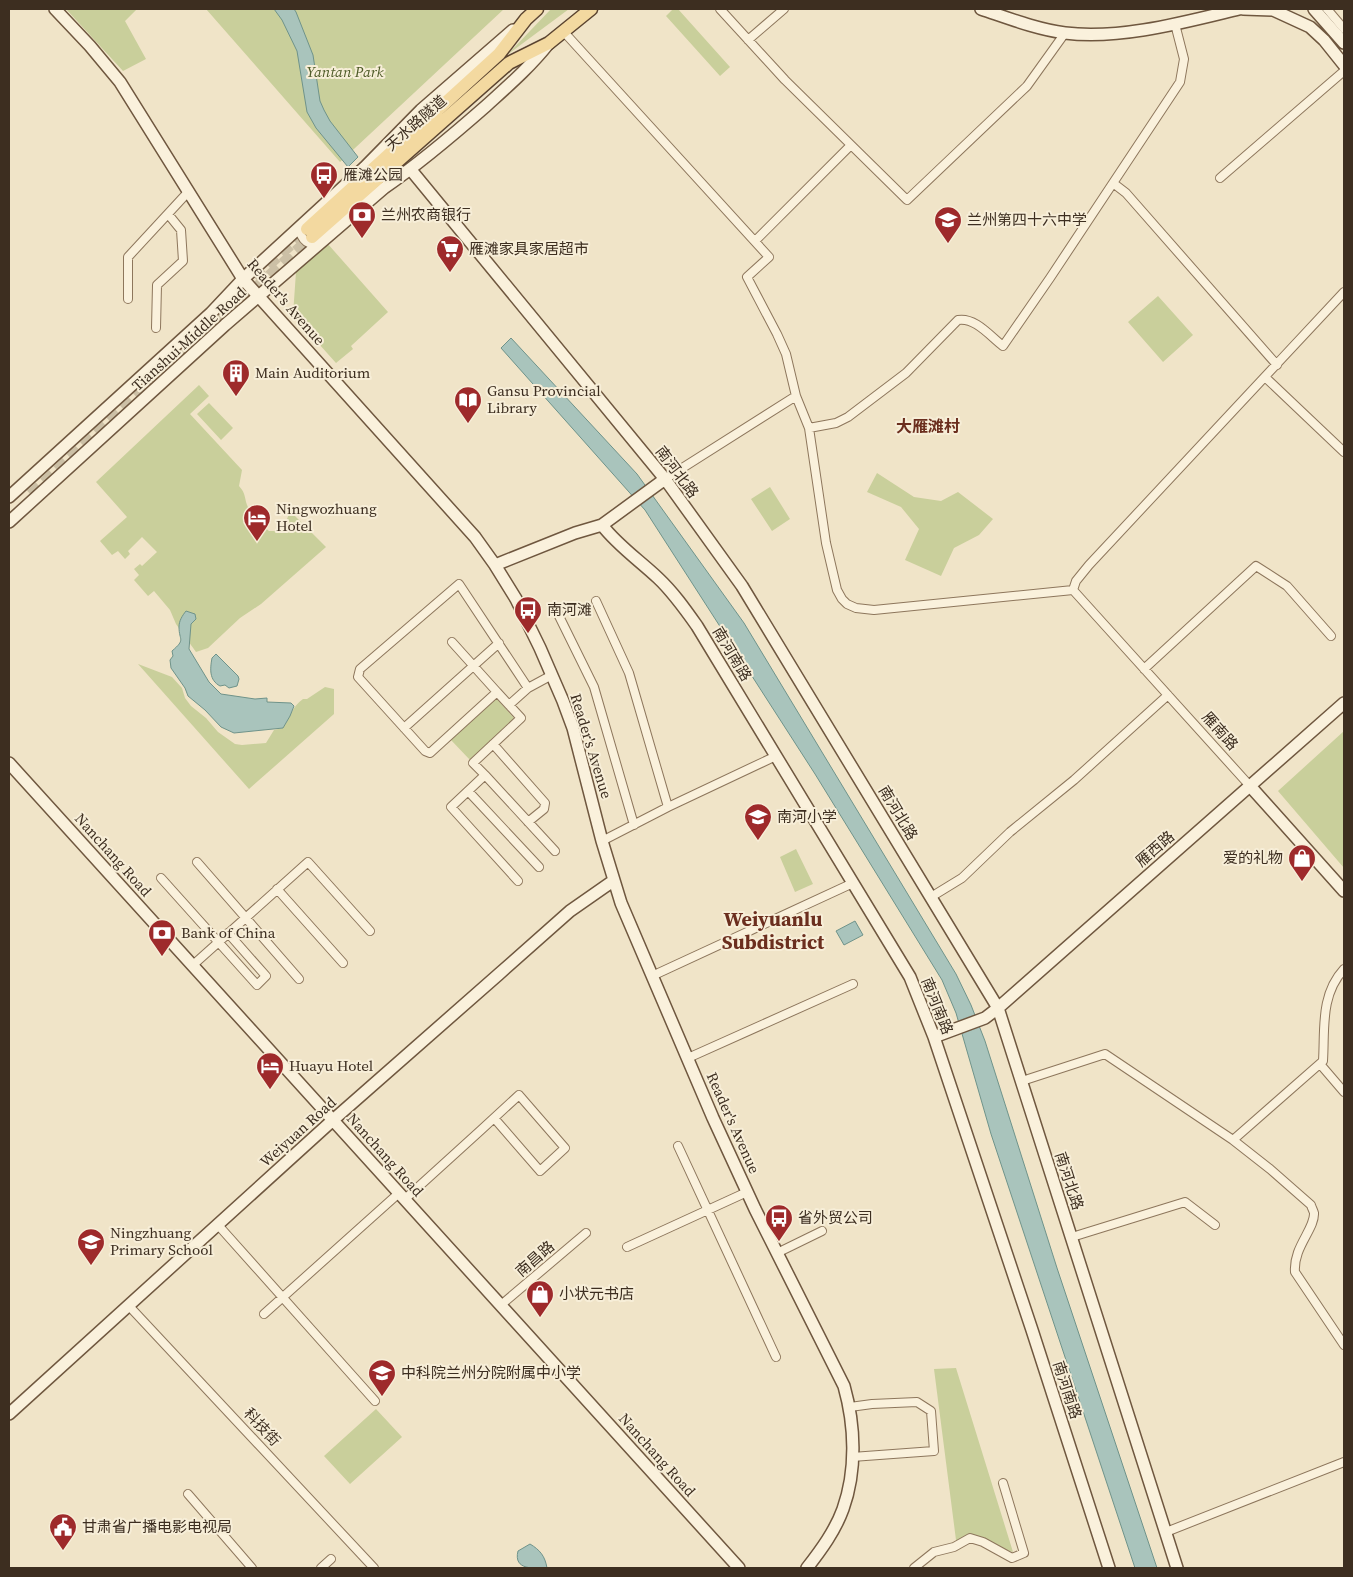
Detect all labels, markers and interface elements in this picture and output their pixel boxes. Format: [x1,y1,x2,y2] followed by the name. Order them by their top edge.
[306,61,385,82] park label: Yantan Park
[380,90,451,155] street label: 天水路隧道
[309,160,339,199] bus stop icon: 雁滩公园
[343,164,403,185] place label: 雁滩公园
[347,200,377,239] bank icon: 兰州农商银行
[381,204,471,225] place label: 兰州农商银行
[933,205,963,244] school or university icon: 兰州第四十六中学
[967,209,1087,230] place label: 兰州第四十六中学
[435,234,465,273] supermarket icon: 雁滩家具家居超市
[469,238,589,259] place label: 雁滩家具家居超市
[243,254,330,350] street label: Reader's Avenue
[127,281,251,396] street label: Tianshui Middle Road
[221,358,251,397] building icon: Main Auditorium
[255,362,371,383] place label: Main Auditorium
[487,380,601,418] place label: Gansu Provincial Library
[453,385,483,424] library icon: Gansu Provincial Library
[896,415,960,437] district label: 大雁滩村
[651,441,704,502] street label: 南河北路
[276,498,377,536] place label: Ningwozhuang Hotel
[242,503,272,542] hotel icon: Ningwozhuang Hotel
[513,595,543,634] bus stop icon: 南河滩
[547,599,592,620] place label: 南河滩
[708,623,757,685] street label: 南河南路
[566,691,618,801] street label: Reader's Avenue
[1198,707,1243,754] street label: 雁南路
[874,782,923,844] street label: 南河北路
[743,802,773,841] school or university icon: 南河小学
[777,806,837,827] place label: 南河小学
[70,808,157,901] street label: Nanchang Road
[1131,826,1179,871] street label: 雁西路
[1287,843,1317,882] shop icon: 爱的礼物
[1223,847,1283,868] place label: 爱的礼物
[722,905,825,956] district label: Weiyuanlu Subdistrict
[147,918,177,957] bank icon: Bank of China
[181,922,276,943] place label: Bank of China
[916,974,958,1038] street label: 南河南路
[255,1051,285,1090] hotel icon: Huayu Hotel
[289,1055,374,1076] place label: Huayu Hotel
[702,1069,765,1177] street label: Reader's Avenue
[255,1091,341,1171] street label: Weiyuan Road
[342,1108,429,1201] street label: Nanchang Road
[1050,1149,1089,1213] street label: 南河北路
[764,1203,794,1242] bus stop icon: 省外贸公司
[798,1207,873,1228] place label: 省外贸公司
[110,1222,213,1260] place label: Ningzhuang Primary School
[76,1227,106,1266] school or university icon: Ningzhuang Primary School
[511,1236,559,1281] street label: 南昌路
[525,1279,555,1318] shop icon: 小状元书店
[559,1283,634,1304] place label: 小状元书店
[367,1358,397,1397] school or university icon: 中科院兰州分院附属中小学
[1048,1358,1087,1422] street label: 南河南路
[401,1362,581,1383] place label: 中科院兰州分院附属中小学
[239,1403,285,1450] street label: 科技街
[614,1408,701,1501] street label: Nanchang Road
[48,1512,78,1551] public building icon: 甘肃省广播电影电视局
[82,1516,232,1537] place label: 甘肃省广播电影电视局

